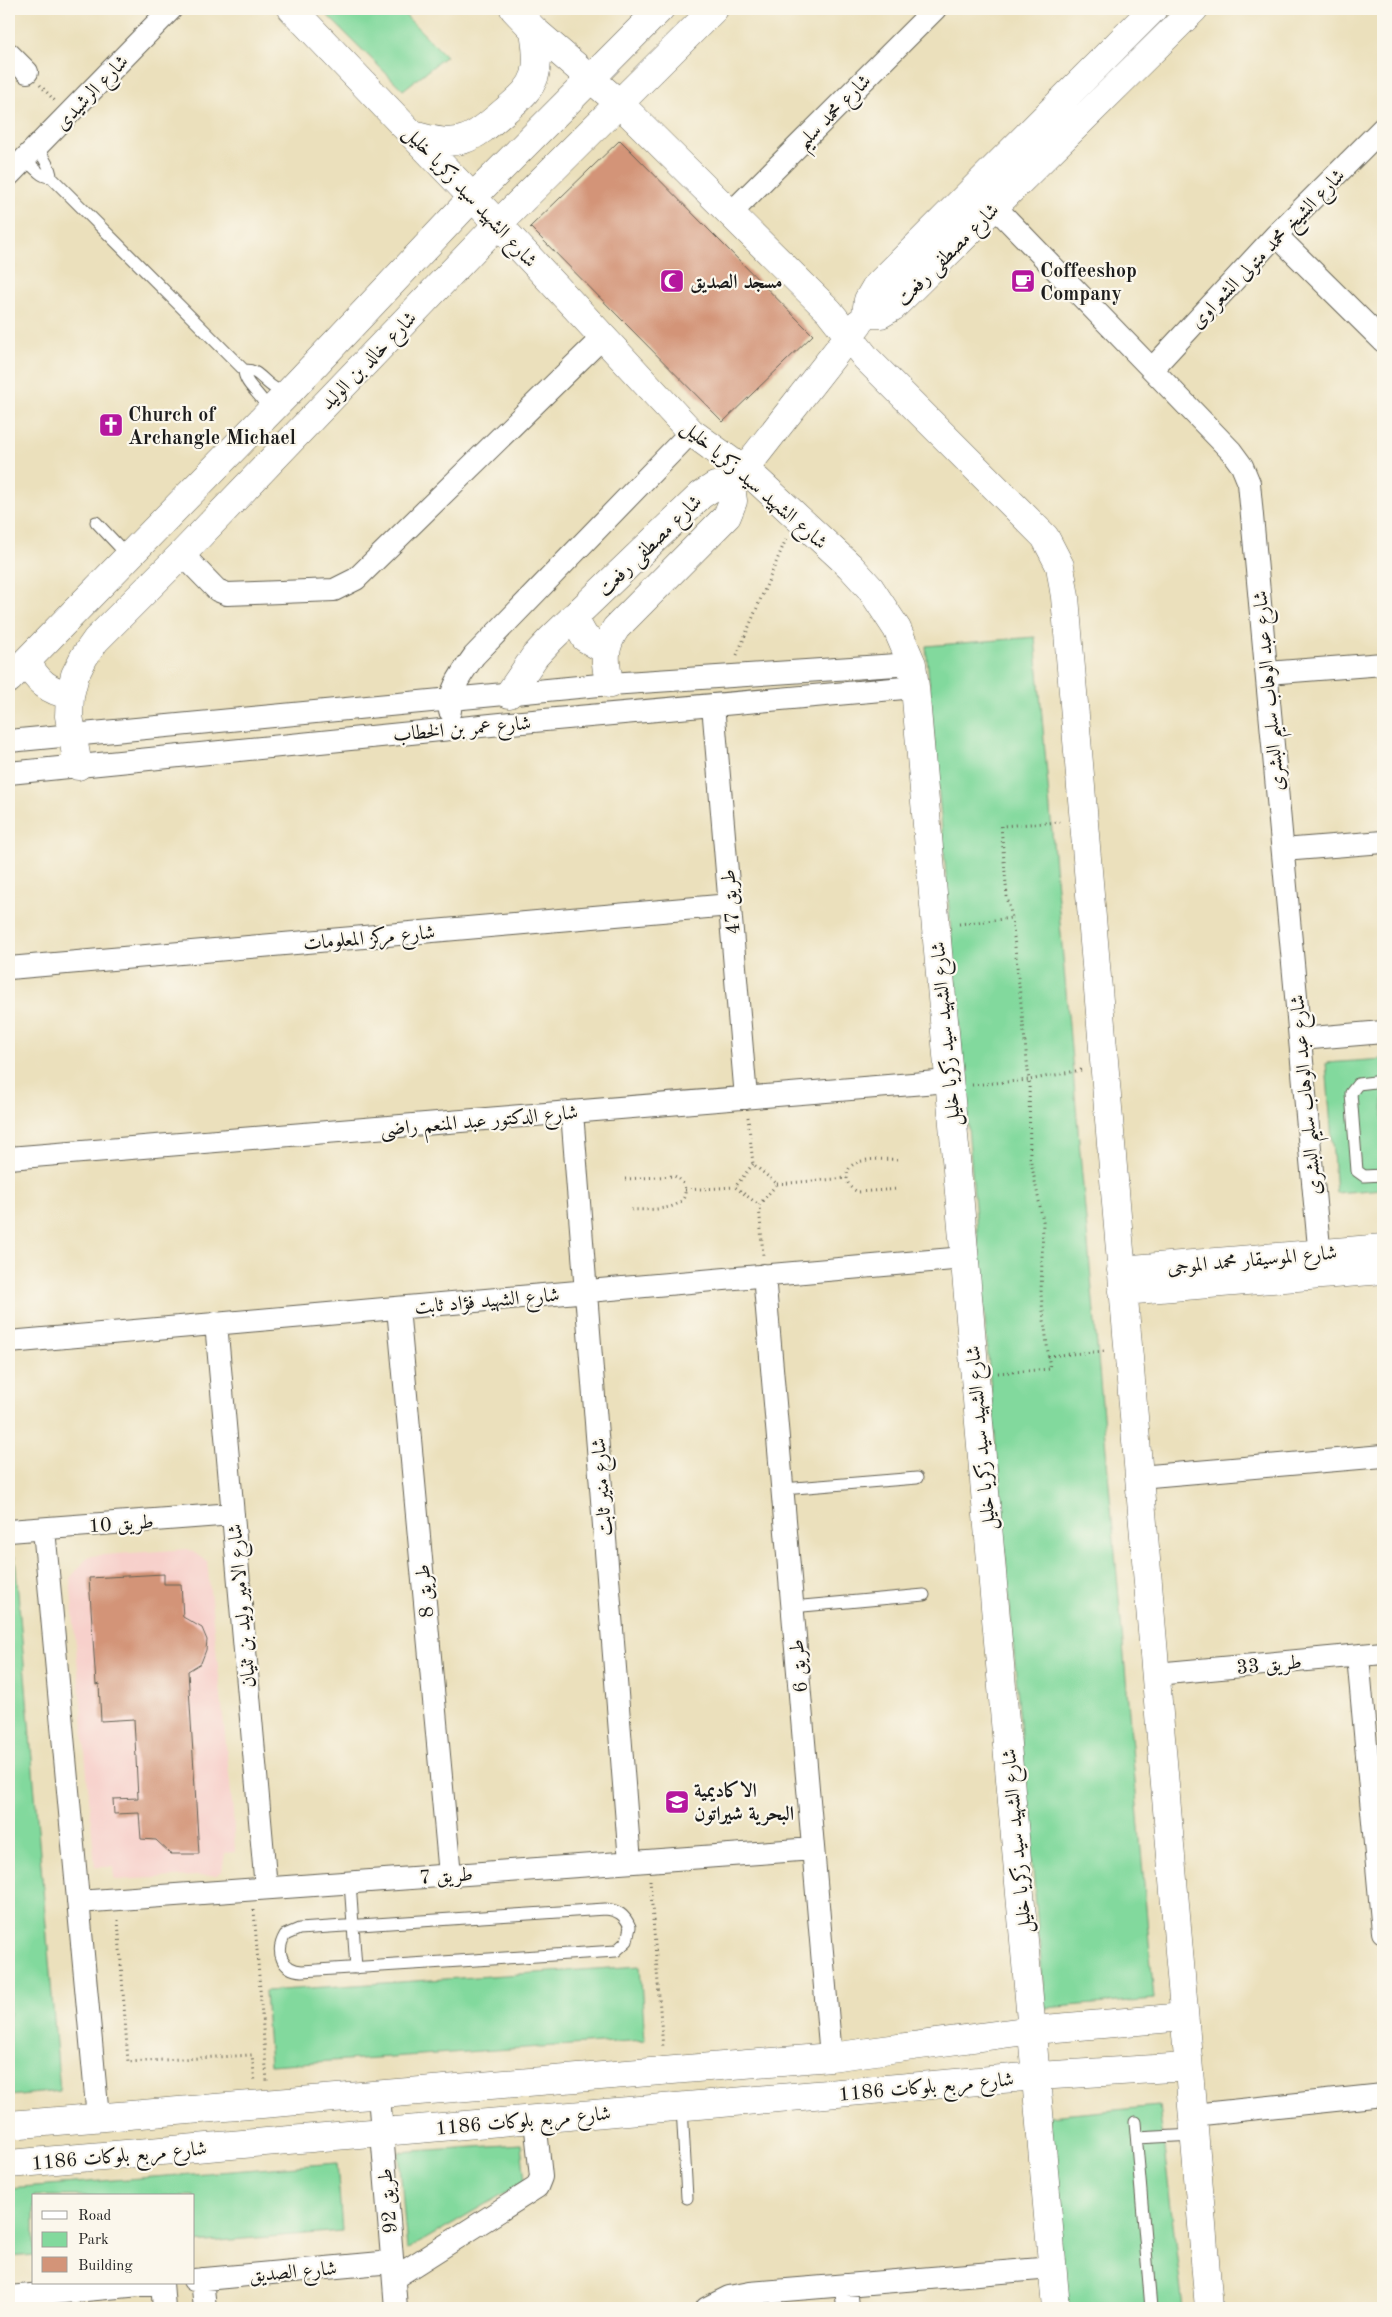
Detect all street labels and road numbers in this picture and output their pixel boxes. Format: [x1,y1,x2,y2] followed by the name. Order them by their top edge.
[51,51,137,139] street label: شارع الرشيدى
[793,71,881,159] street label: شارع محمد سليم
[395,121,542,276] street label: شارع الشهيد سيد زكريا خليل
[1187,166,1354,337] street label: شارع الشيخ محمد متولى الشعراوى
[893,200,1008,315] street label: شارع مصطفى رفعت
[318,308,426,419] street label: شارع خالد بن الوليد
[673,416,832,558] street label: شارع الشهيد سيد زكريا خليل
[595,492,710,605] street label: شارع مصطفى رفعت
[1251,589,1297,792] street label: شارع عبد الوهاب سليم البشرى
[392,714,533,752] street label: شارع عمر بن الخطاب
[719,868,746,935] street label: طريق 47
[302,921,437,961] street label: شارع مركز المعلومات
[927,940,971,1127] street label: شارع الشهيد سيد زكريا خليل
[1288,993,1334,1196] street label: شارع عبد الوهاب سليم البشرى
[379,1102,580,1148] street label: شارع الدكتور عبد المنعم راضى
[1166,1244,1338,1284] street label: شارع الموسيقار محمد الموجى
[414,1286,561,1324] street label: شارع الشهيد فؤاد ثابت
[962,1344,1006,1531] street label: شارع الشهيد سيد زكريا خليل
[590,1437,622,1537] street label: شارع منير ثابت
[88,1513,155,1538] street label: طريق 10
[226,1523,266,1689] street label: شارع الامير وليد بن ثنيان
[414,1563,439,1618] street label: طريق 8
[788,1638,813,1693] street label: طريق 6
[1236,1653,1303,1680] street label: طريق 33
[998,1747,1042,1934] street label: شارع الشهيد سيد زكريا خليل
[419,1865,474,1890] street label: طريق 7
[838,2069,1015,2112] street label: شارع مربع بلوكات 1186
[435,2103,612,2146] street label: شارع مربع بلوكات 1186
[31,2138,208,2181] street label: شارع مربع بلوكات 1186
[376,2167,403,2234] street label: طريق 92
[248,2259,338,2293] street label: شارع الصديق

